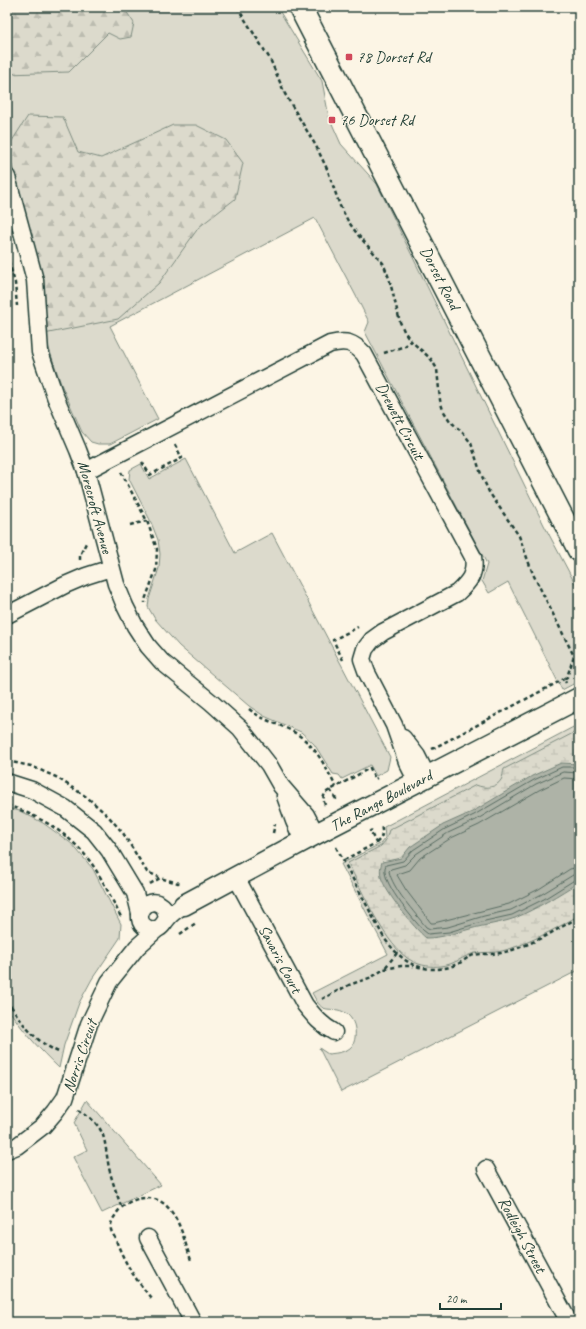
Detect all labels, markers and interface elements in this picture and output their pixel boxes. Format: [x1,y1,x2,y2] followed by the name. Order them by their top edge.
[357,47,433,67] place label: 78 Dorset Rd
[344,52,354,62] marker: 78 Dorset Rd
[340,110,416,130] place label: 76 Dorset Rd
[327,115,337,125] marker: 76 Dorset Rd
[416,243,466,315] street label: Dorset Road
[371,379,430,465] street label: Drewett Circuit
[73,458,117,557] street label: Morecroft Avenue
[327,764,438,836] street label: The Range Boulevard
[254,922,307,998] street label: Savaris Court
[58,1015,103,1095] street label: Norris Circuit
[494,1194,551,1278] street label: Rodleigh Street
[440,1285,501,1311] scale bar
[446,1291,468,1307] text: 20 m

